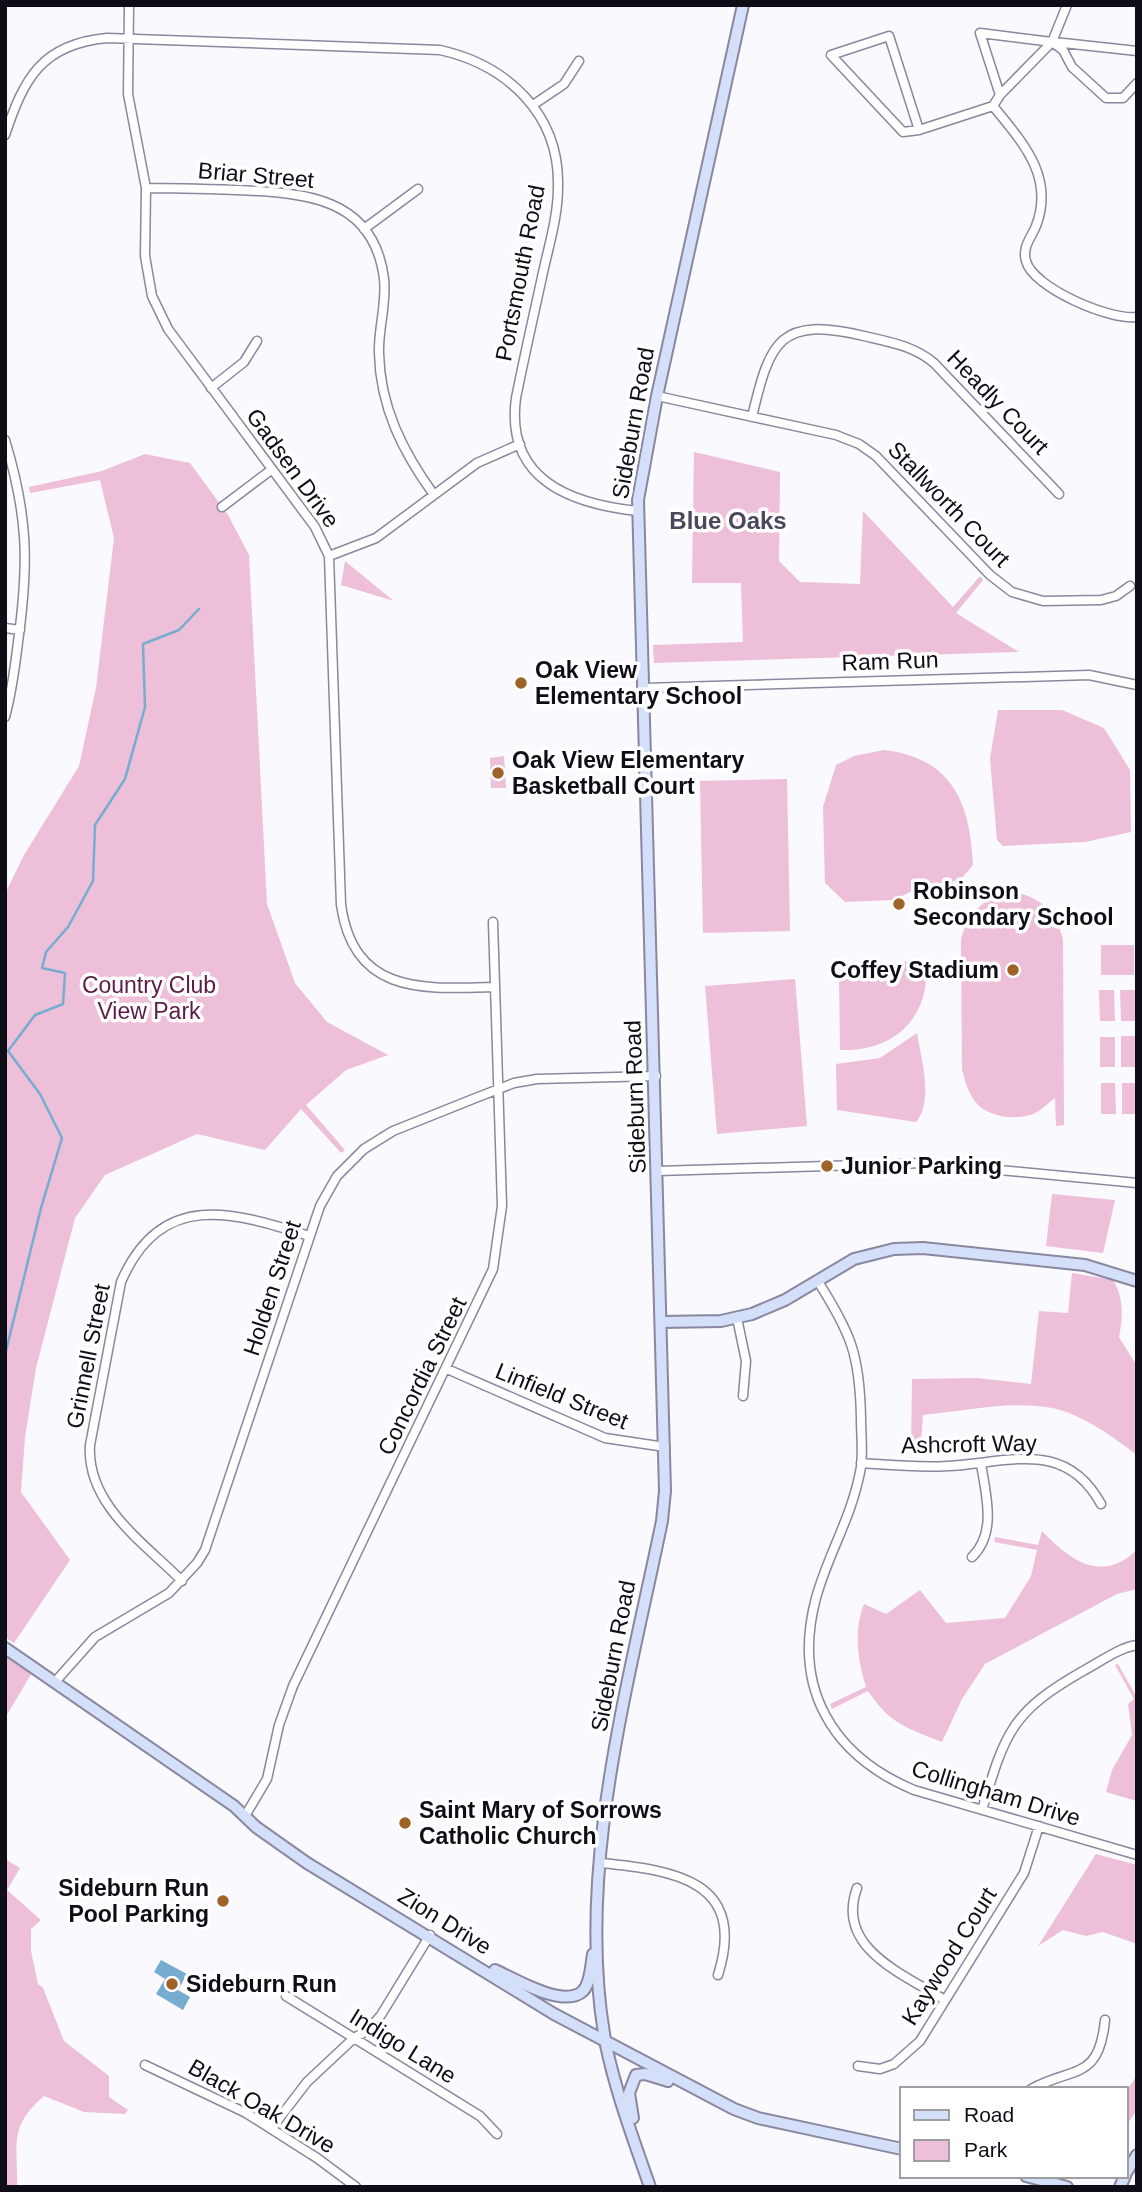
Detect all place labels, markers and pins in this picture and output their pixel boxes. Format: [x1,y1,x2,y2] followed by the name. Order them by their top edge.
[535,657,742,709] place label: Oak View Elementary School
[513,675,529,691] marker: Oak View Elementary School
[512,747,744,799] place label: Oak View Elementary Basketball Court
[490,765,506,781] marker: Oak View Elementary Basketball Court
[913,878,1114,930] place label: Robinson Secondary School
[891,896,907,912] marker: Robinson Secondary School
[830,957,999,983] place label: Coffey Stadium
[1005,962,1021,978] marker: Coffey Stadium
[841,1153,1002,1179] place label: Junior Parking
[819,1158,835,1174] marker: Junior Parking
[419,1797,662,1849] place label: Saint Mary of Sorrows Catholic Church
[397,1815,413,1831] marker: Saint Mary of Sorrows Catholic Church
[58,1875,209,1927] place label: Sideburn Run Pool Parking
[215,1893,231,1909] marker: Sideburn Run Pool Parking
[186,1971,337,1997] place label: Sideburn Run
[164,1976,180,1992] marker: Sideburn Run

